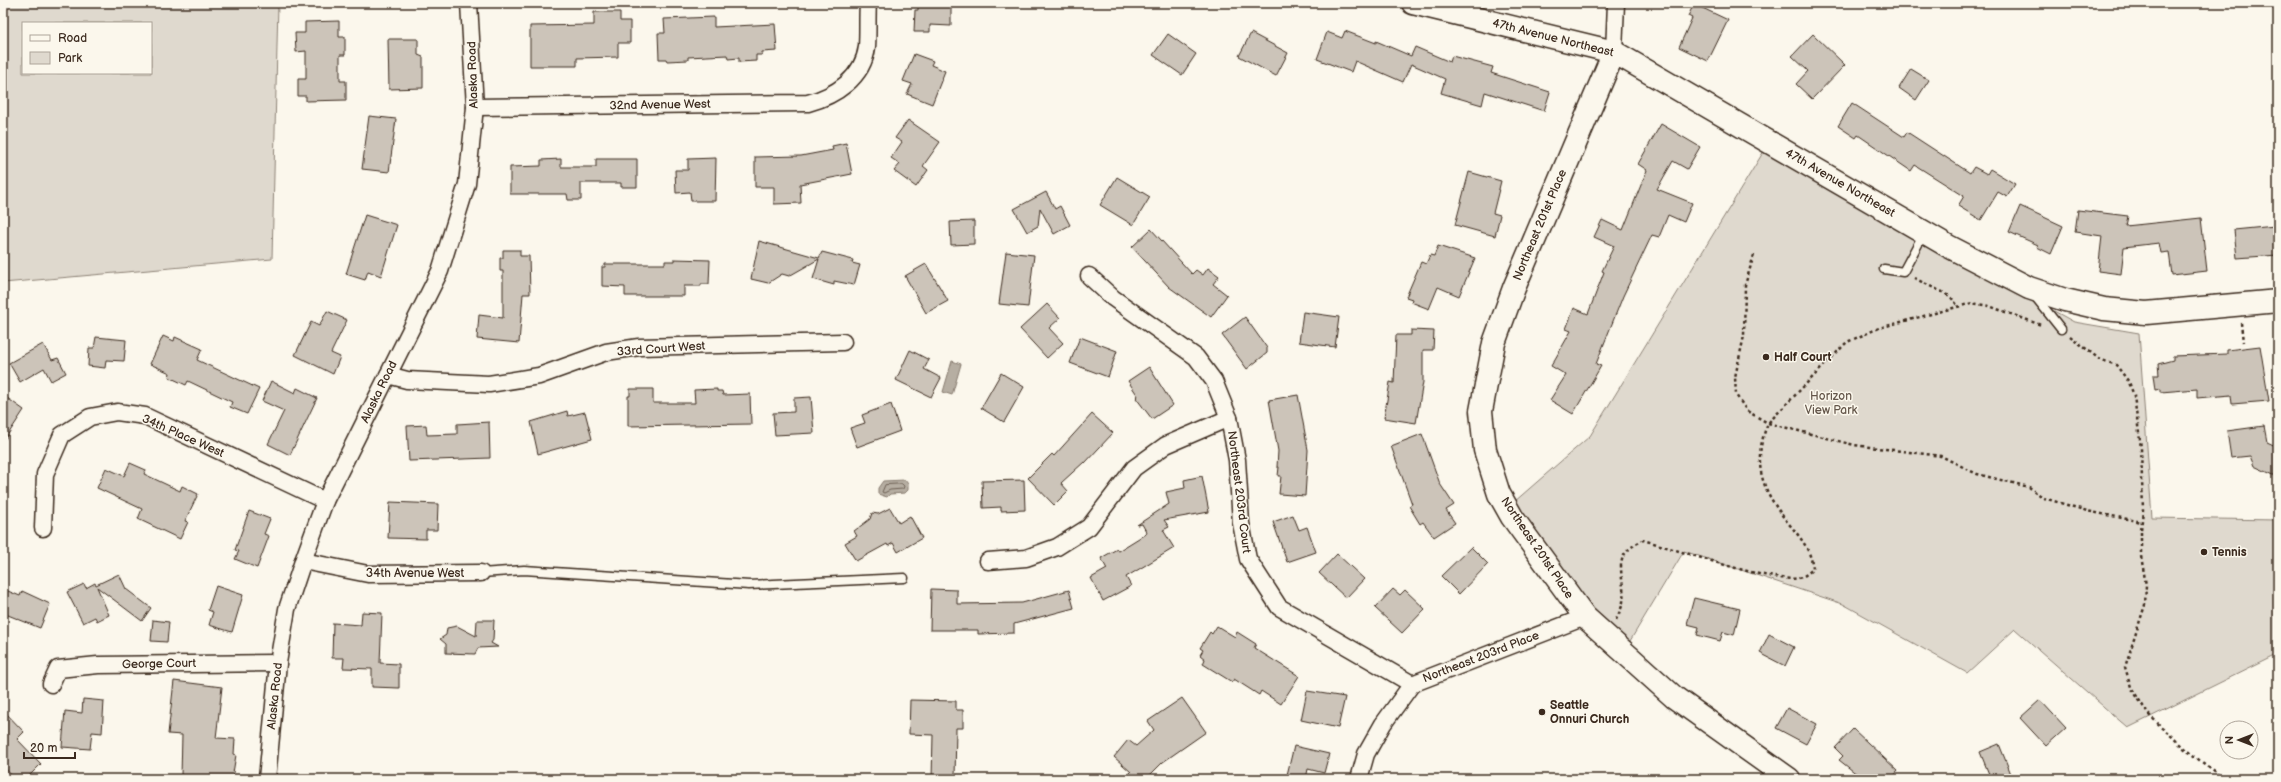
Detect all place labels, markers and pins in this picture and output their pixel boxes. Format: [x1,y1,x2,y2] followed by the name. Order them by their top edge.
[1774,350,1832,365] place label: Half Court
[1761,352,1771,362] marker: Half Court
[2212,545,2247,560] place label: Tennis
[2199,547,2209,557] marker: Tennis
[1550,698,1629,727] place label: Seattle Onnuri Church
[1537,707,1547,717] marker: Seattle Onnuri Church

